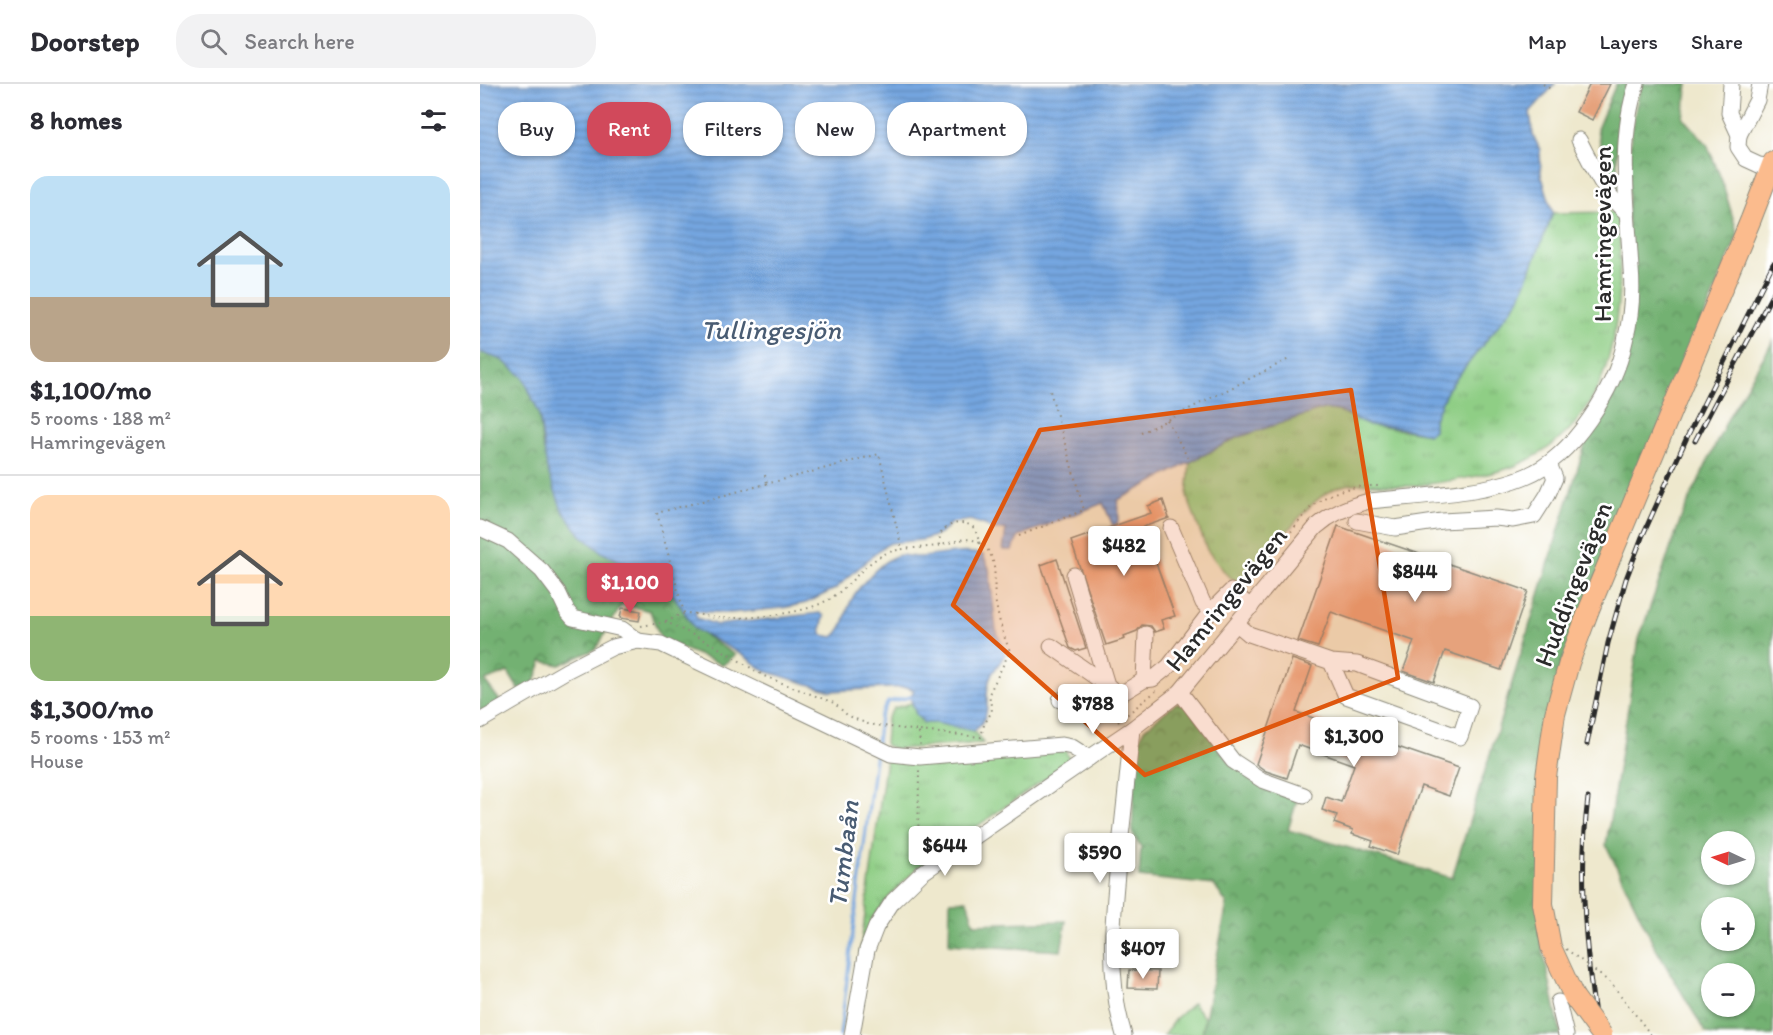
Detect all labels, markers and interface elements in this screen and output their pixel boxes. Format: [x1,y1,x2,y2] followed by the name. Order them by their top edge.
[176,14,596,68] search box
[30,24,140,58] text: Doorstep
[197,25,230,58] icon: search
[245,28,355,55] text: Search here
[1528,29,1567,54] text: Map
[1600,29,1658,54] text: Layers
[1691,29,1743,54] text: Share
[498,102,575,156] chip: Buy
[587,102,671,156] chip: Rent
[683,102,783,156] chip: Filters
[795,102,875,156] chip: New
[887,102,1027,156] chip: Apartment
[30,104,122,136] text: 8 homes
[417,104,450,137] icon: filters
[1586,145,1618,322] street label: Hamringevägen
[186,215,294,323] icon: home
[701,313,842,346] water label: Tullingesjön
[30,374,152,406] text: $1,100/mo
[30,406,171,430] text: 5 rooms · 188 m²
[30,430,166,454] text: Hamringevägen
[1527,497,1619,671] street label: Huddingevägen
[1158,520,1294,678] street label: Hamringevägen
[1088,526,1160,577] pin: $482
[1102,533,1146,557] text: $482
[186,534,294,642] icon: home
[1379,552,1451,603] pin: $844
[1392,559,1438,583] text: $844
[581,563,679,614] pin: $1,100
[601,570,659,594] text: $1,100
[1057,684,1129,735] pin: $788
[1072,691,1114,715] text: $788
[30,693,154,725] text: $1,300/mo
[1305,717,1403,768] pin: $1,300
[1324,724,1384,748] text: $1,300
[30,725,170,749] text: 5 rooms · 153 m²
[30,749,84,773] text: House
[820,798,866,909] water label: Tumbaån
[909,826,981,877] pin: $644
[1701,831,1755,885] north arrow
[1701,831,1755,1017] map controls
[923,833,967,857] text: $644
[1064,833,1136,884] pin: $590
[1078,840,1122,864] text: $590
[1701,897,1755,951] button: +
[1107,929,1179,980] pin: $407
[1121,936,1165,960] text: $407
[1701,963,1755,1017] button: −

